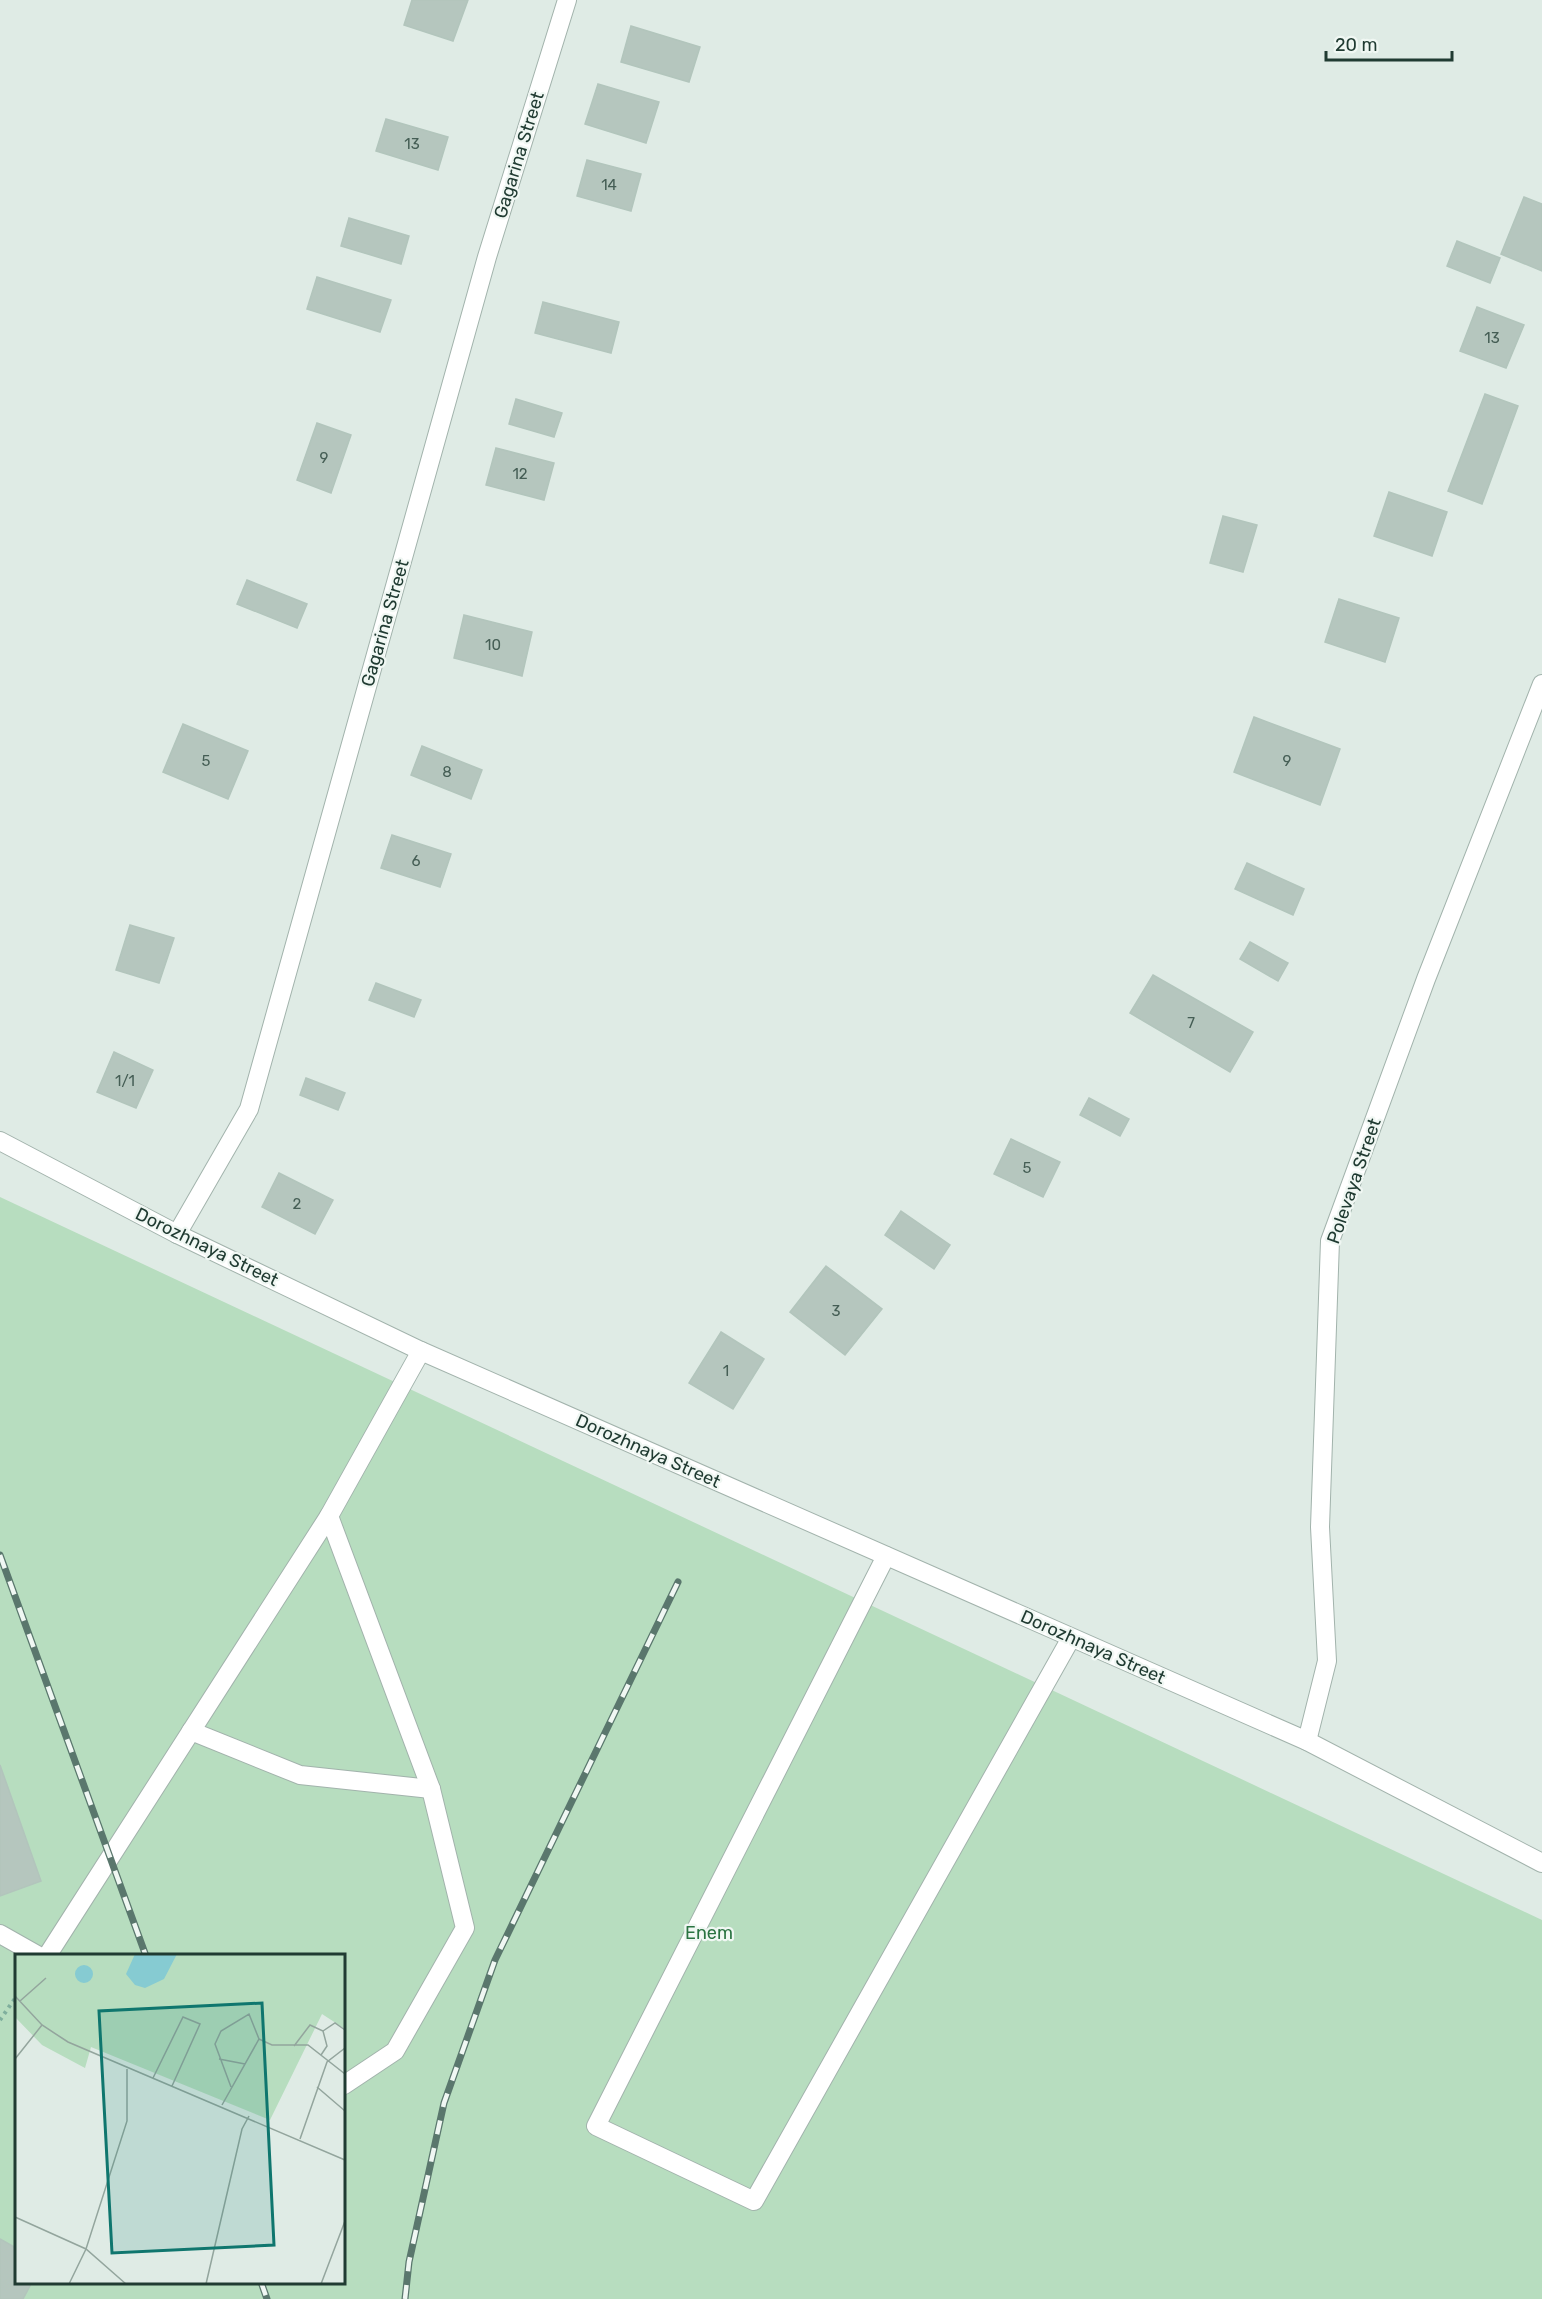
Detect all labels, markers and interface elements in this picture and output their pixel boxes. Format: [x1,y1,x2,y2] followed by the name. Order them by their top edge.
[1326,24,1452,62] scale bar
[1335,34,1377,56] text: 20 m
[489,89,549,221] street label: Gagarina Street
[404,135,420,153] house number: 13
[601,176,617,194] house number: 14
[1484,329,1500,347] house number: 13
[320,449,329,467] house number: 9
[512,465,528,483] house number: 12
[356,557,414,689] street label: Gagarina Street
[485,636,501,654] house number: 10
[202,752,211,770] house number: 5
[1283,752,1292,770] house number: 9
[442,763,452,781] house number: 8
[411,852,421,870] house number: 6
[1187,1014,1195,1032] house number: 7
[115,1072,135,1090] house number: 1/1
[1322,1115,1386,1247] street label: Polevaya Street
[1023,1159,1032,1177] house number: 5
[293,1195,302,1213] house number: 2
[132,1203,282,1291] street label: Dorozhnaya Street
[831,1302,841,1320] house number: 3
[723,1362,729,1380] house number: 1
[572,1409,724,1493] street label: Dorozhnaya Street
[1017,1605,1169,1689] street label: Dorozhnaya Street
[685,1922,733,1944] park label: Enem
[15,1954,345,2284] inset map

